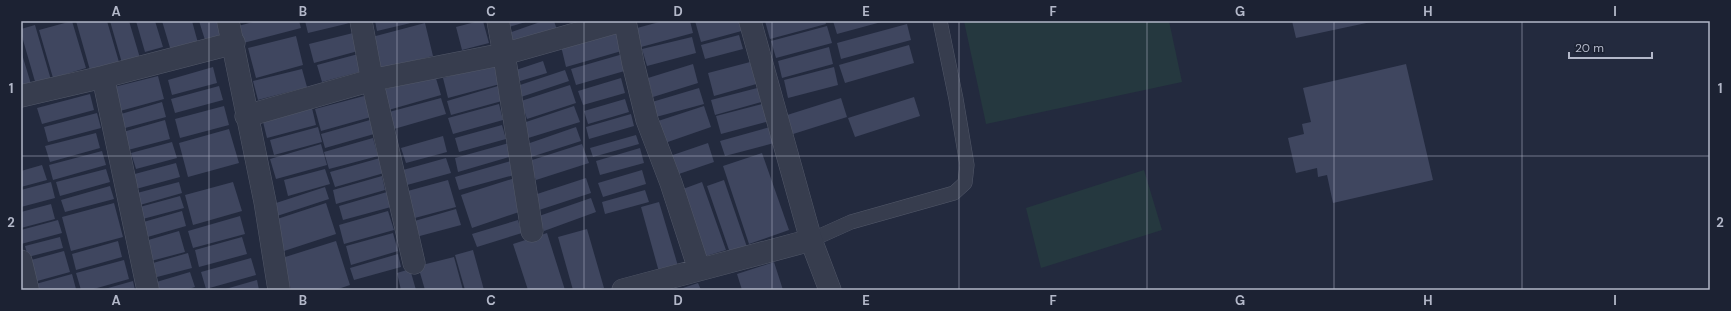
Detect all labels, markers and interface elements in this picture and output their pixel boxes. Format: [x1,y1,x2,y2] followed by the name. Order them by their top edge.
[111,3,121,20] text: A
[299,3,307,20] text: B
[486,3,496,20] text: C
[673,3,683,20] text: D
[862,3,870,20] text: E
[1049,3,1057,20] text: F
[1235,3,1245,20] text: G
[1423,3,1433,20] text: H
[1613,3,1617,20] text: I
[1569,34,1652,60] scale bar
[1575,40,1604,56] text: 20 m
[9,80,13,97] text: 1
[1718,80,1722,97] text: 1
[7,214,15,231] text: 2
[1716,214,1724,231] text: 2
[111,292,121,309] text: A
[299,292,307,309] text: B
[486,292,496,309] text: C
[673,292,683,309] text: D
[862,292,870,309] text: E
[1049,292,1057,309] text: F
[1235,292,1245,309] text: G
[1423,292,1433,309] text: H
[1613,292,1617,309] text: I

